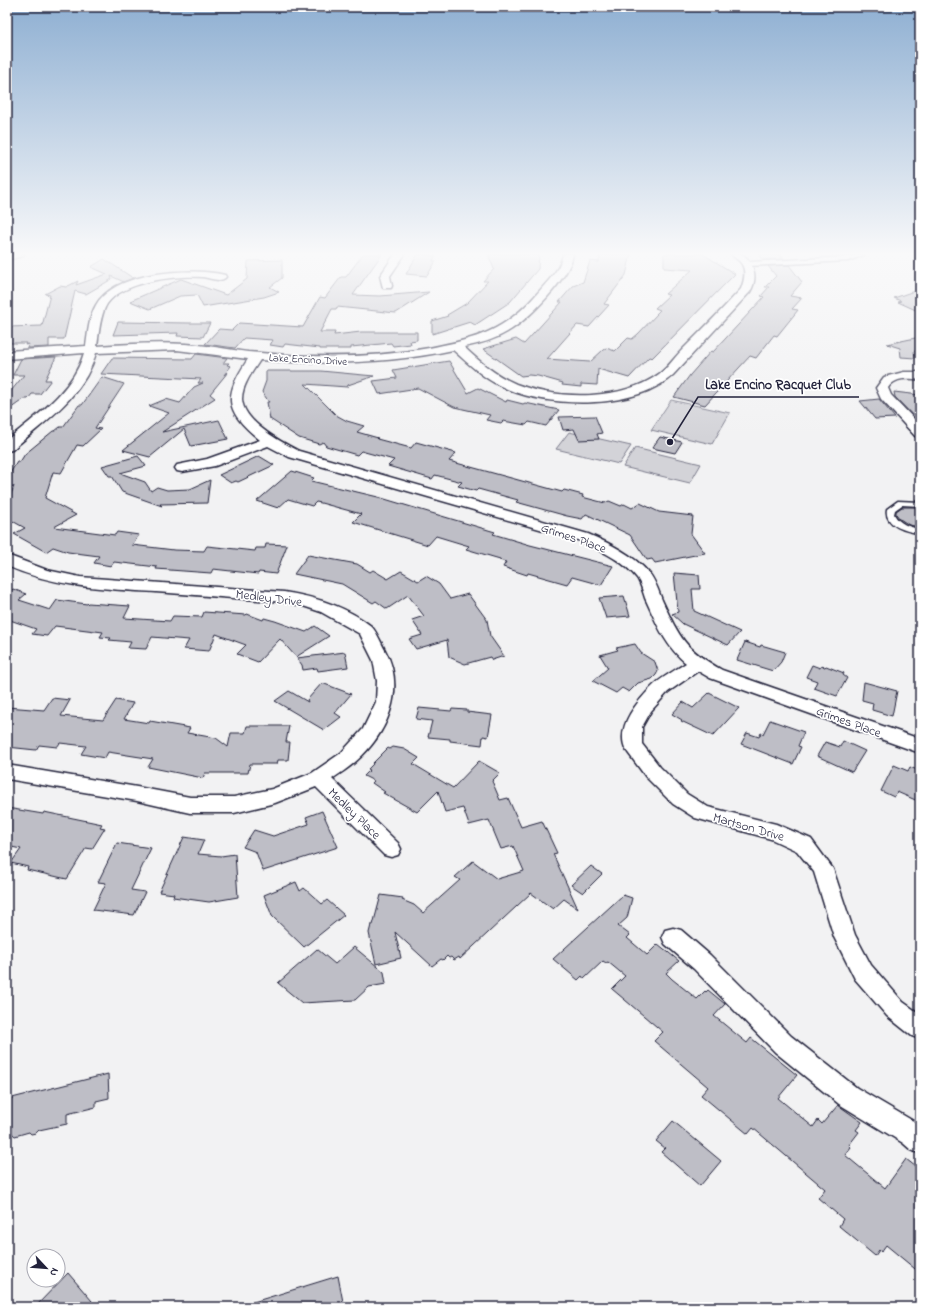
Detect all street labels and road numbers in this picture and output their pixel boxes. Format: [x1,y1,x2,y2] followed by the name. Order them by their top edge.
[268,350,348,370] street label: Lake Encino Drive
[538,518,609,559] street label: Grimes Place
[234,585,303,613] street label: Medley Drive
[813,702,884,743] street label: Grimes Place
[323,784,385,845] street label: Medley Place
[711,808,787,847] street label: Martson Drive

